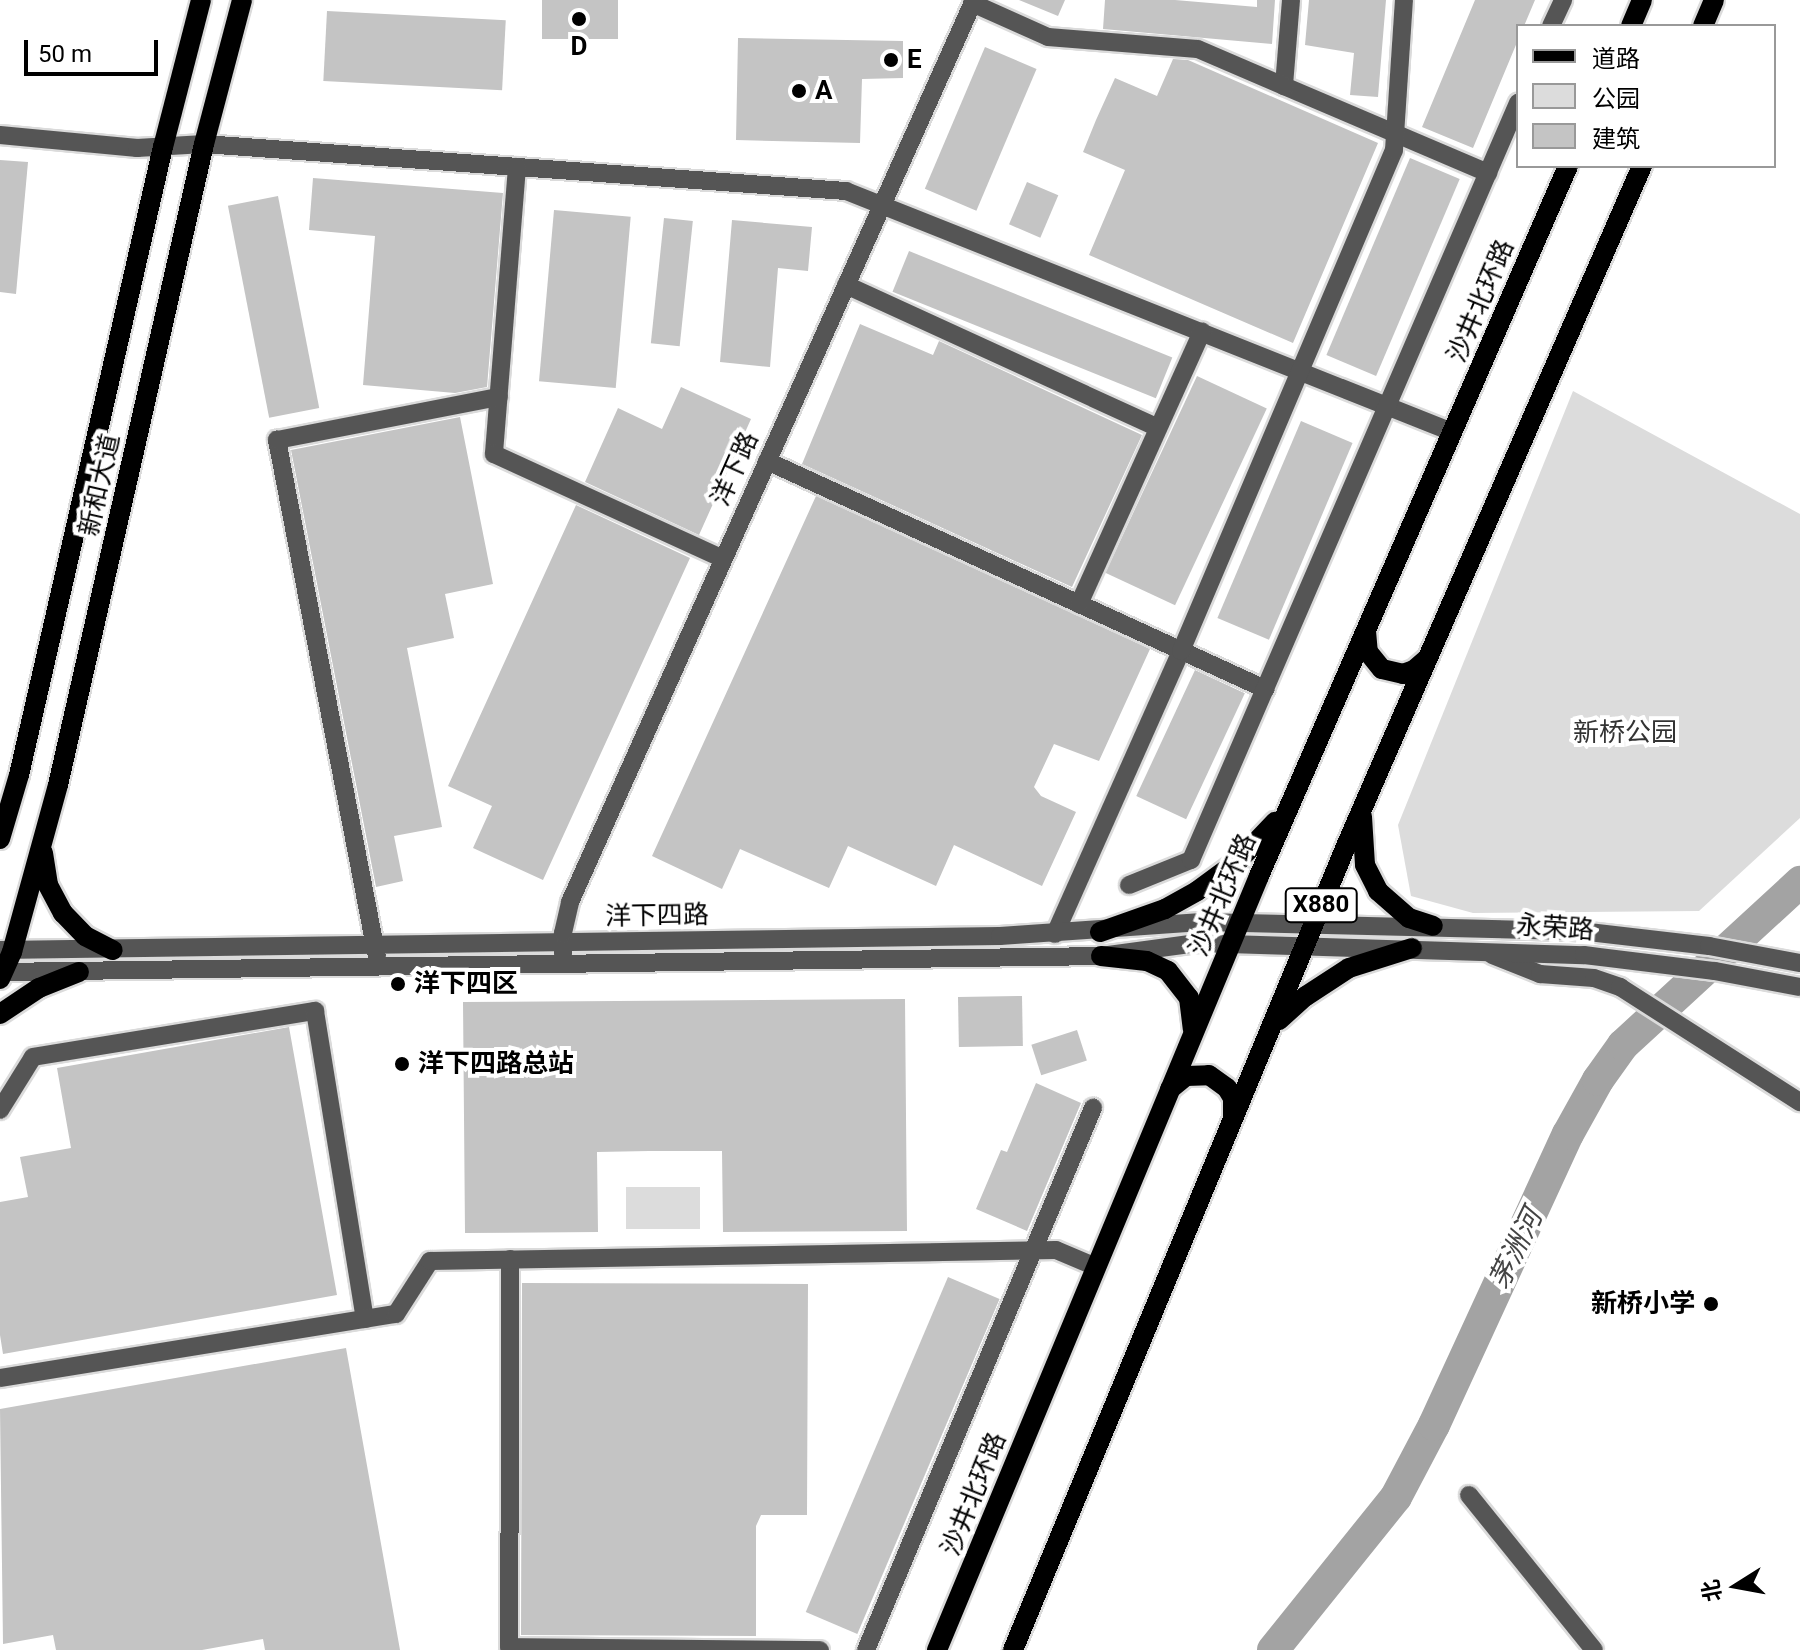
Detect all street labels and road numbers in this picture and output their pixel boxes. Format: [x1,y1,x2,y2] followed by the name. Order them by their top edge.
[1441,235,1521,367] street label: 沙井北环路
[705,427,765,511] street label: 洋下路
[73,431,127,539] street label: 新和大道
[1183,829,1263,961] street label: 沙井北环路
[1283,885,1359,925] road number: X880
[605,899,709,933] street label: 洋下四路
[1515,910,1595,946] street label: 永荣路
[935,1428,1013,1560] street label: 沙井北环路

